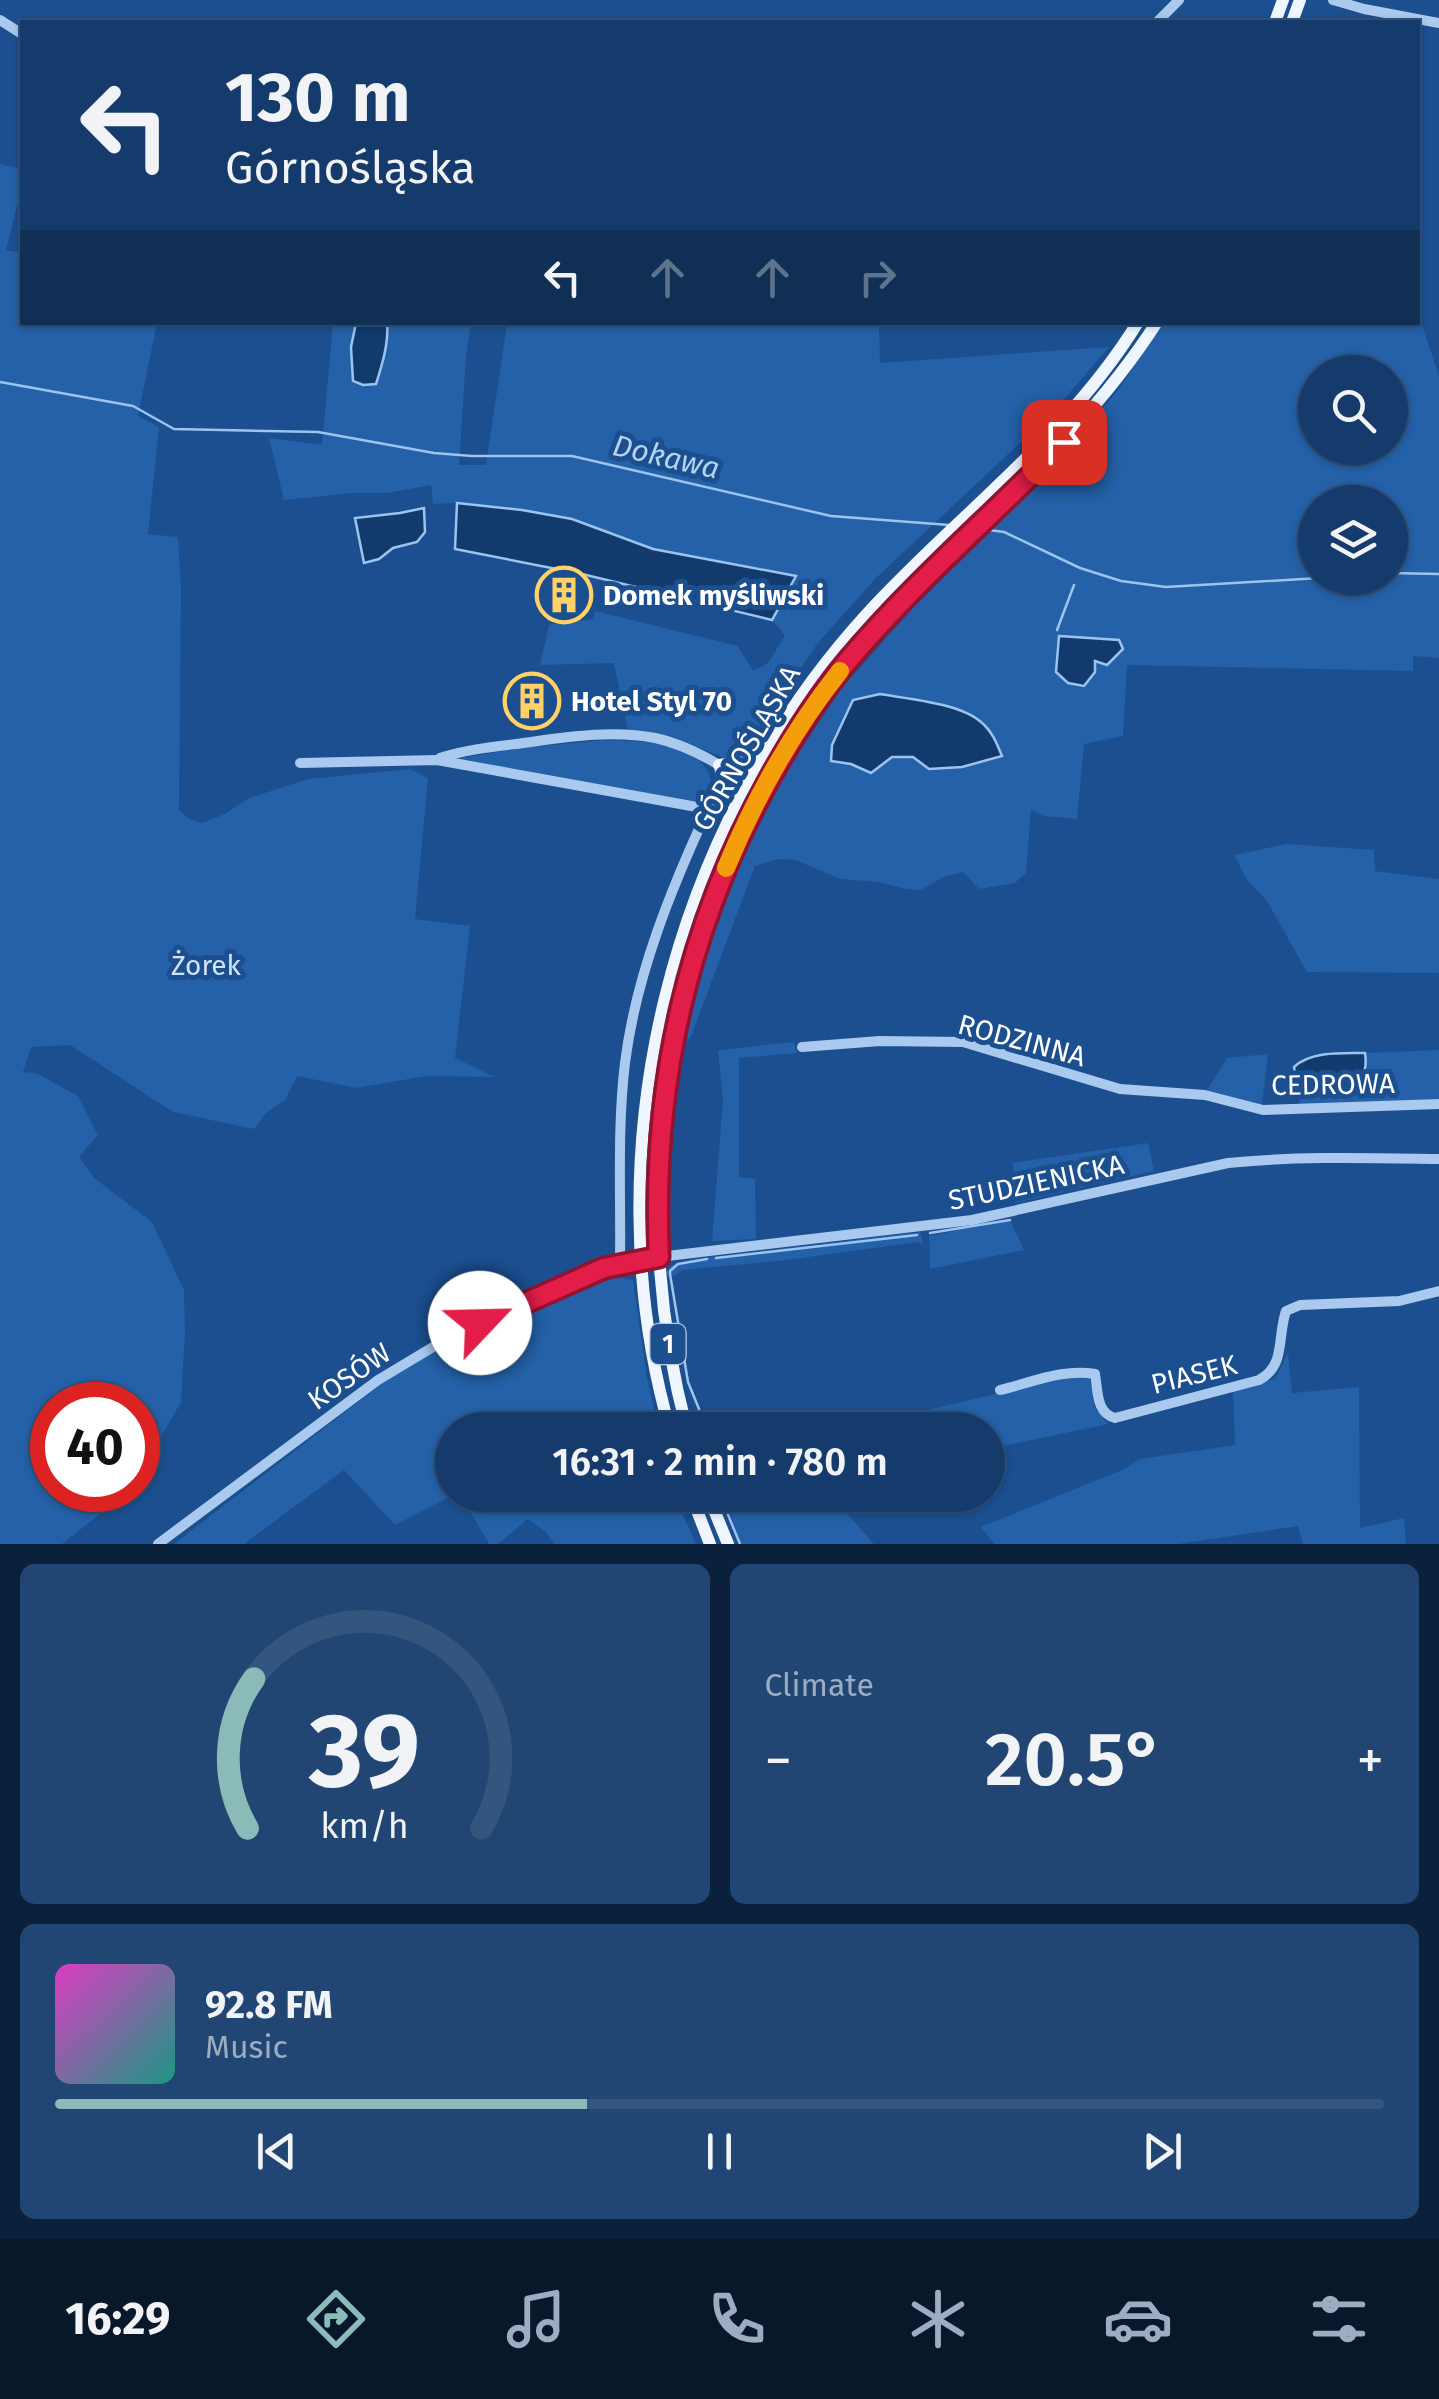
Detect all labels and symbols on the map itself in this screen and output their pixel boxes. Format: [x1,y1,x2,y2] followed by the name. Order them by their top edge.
[1022,400,1107,485] pin
[609,427,723,487] water label: Dokawa
[534,565,594,625] building icon: Domek myśliwski
[603,579,824,612] place label: Domek myśliwski
[686,660,807,837] street label: GÓRNOŚLĄSKA
[502,671,562,731] building icon: Hotel Styl 70
[571,685,732,718] place label: Hotel Styl 70
[171,949,242,982] park label: Żorek
[955,1008,1089,1073] street label: RODZINNA
[1271,1067,1395,1102] street label: CEDROWA
[945,1148,1127,1217] street label: STUDZIENICKA
[428,1271,532,1375] position arrow
[650,1324,686,1364] road number: 1
[302,1336,397,1417] street label: KOSÓW
[1148,1348,1241,1401] street label: PIASEK
[30,1382,160,1512] speed limit sign: 40

